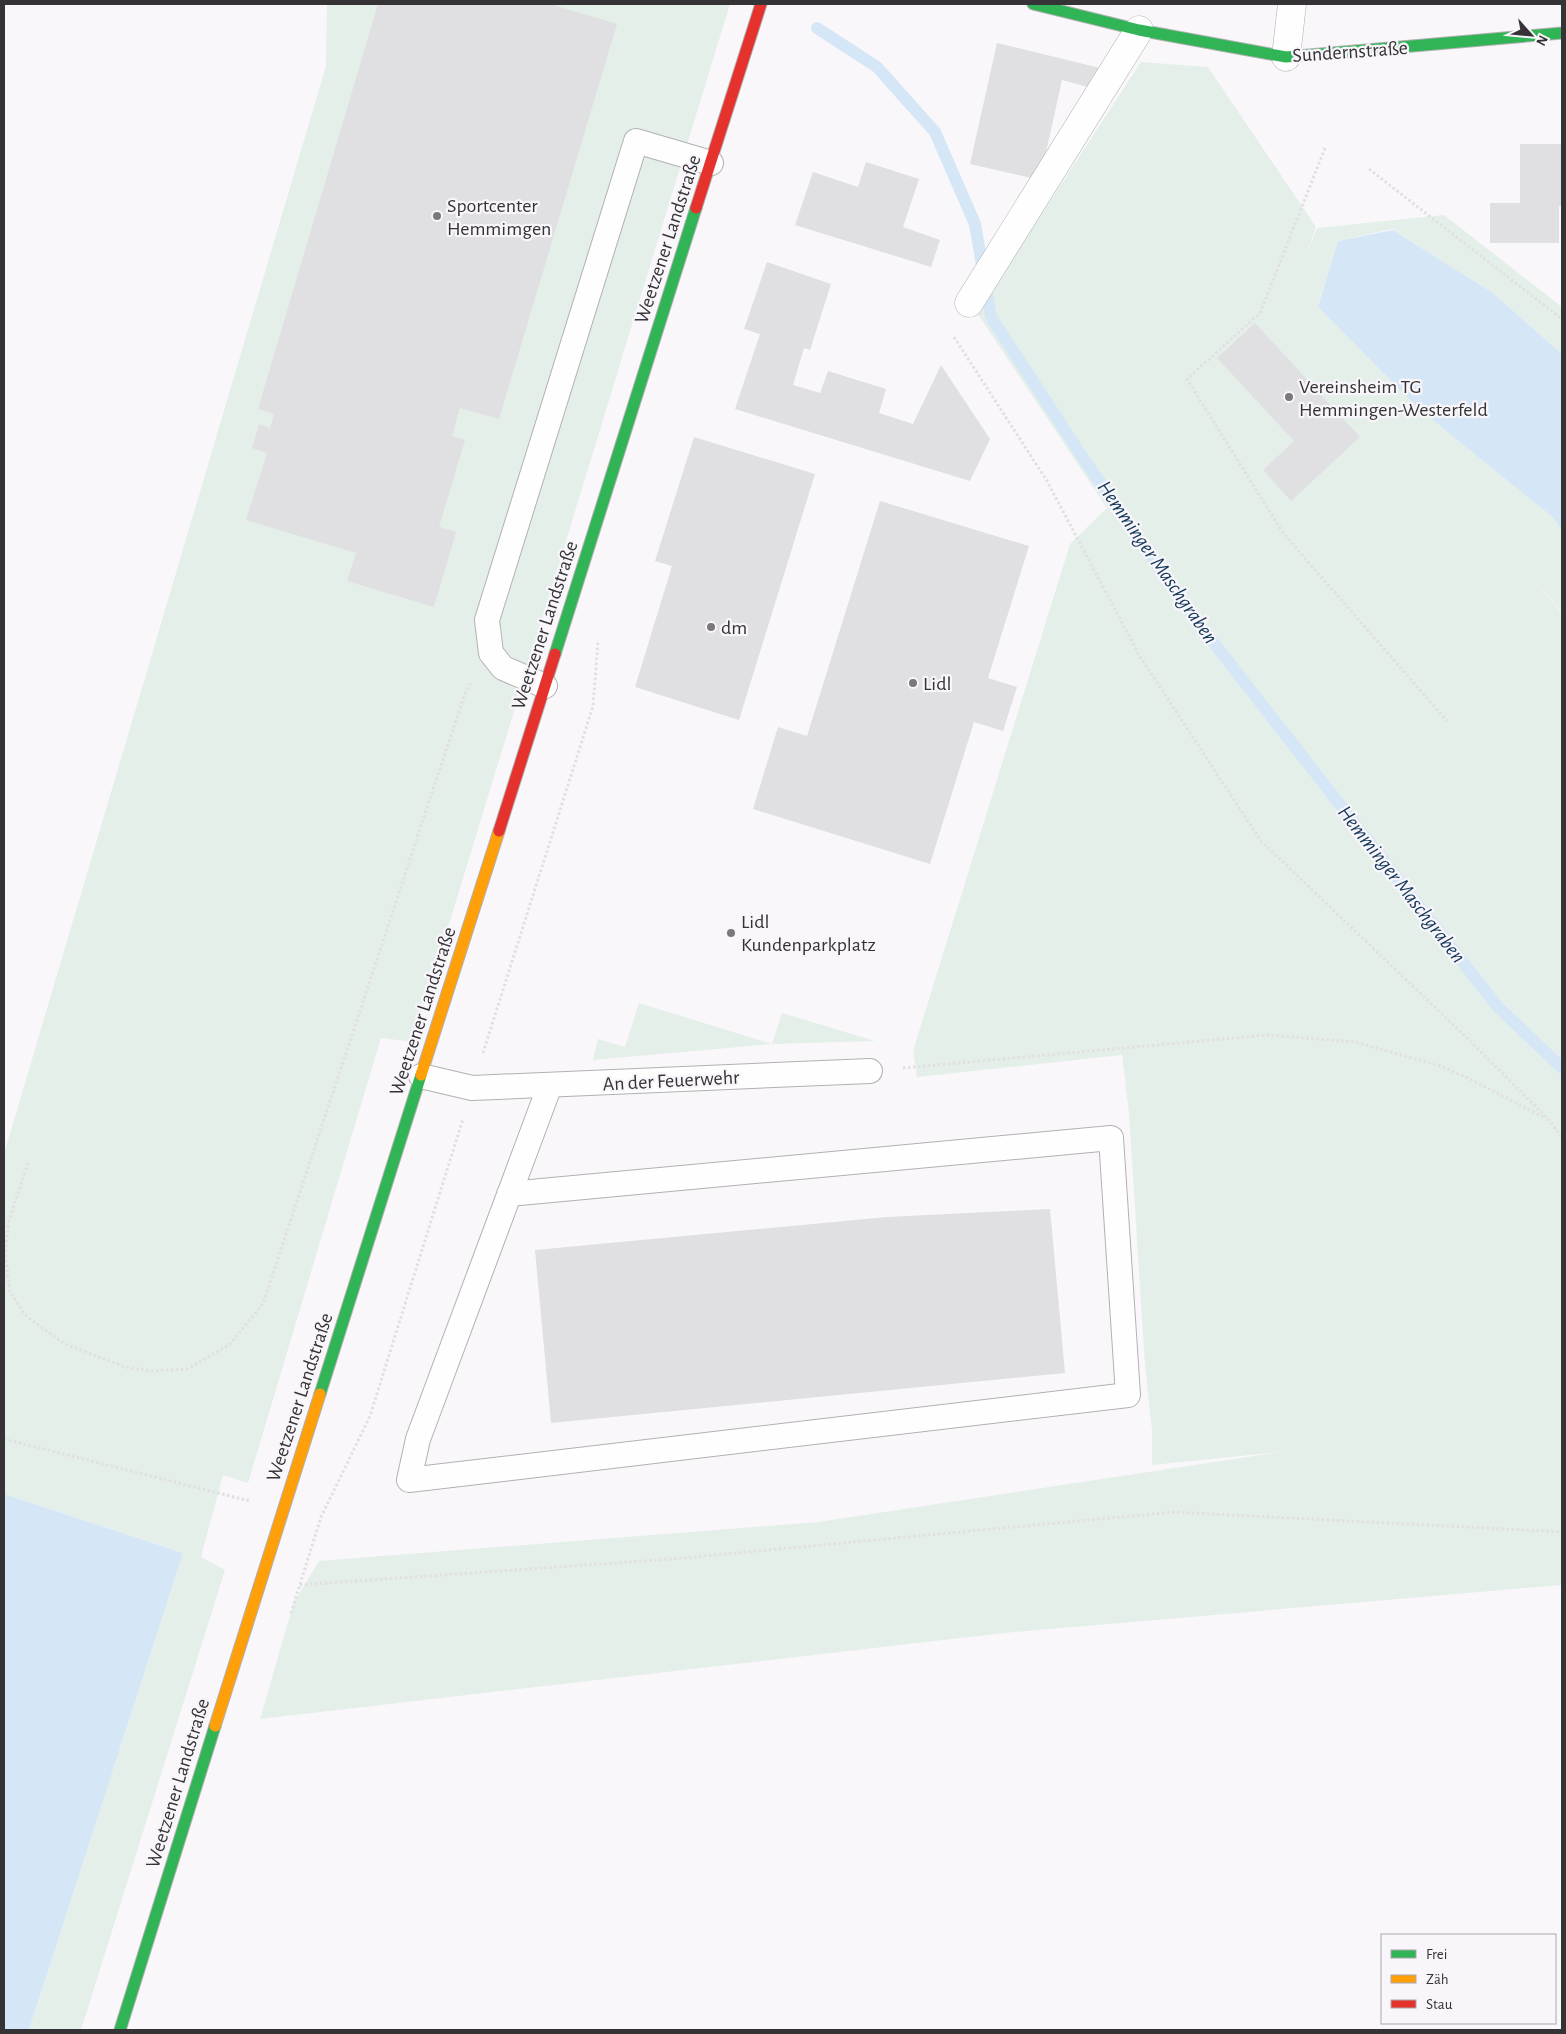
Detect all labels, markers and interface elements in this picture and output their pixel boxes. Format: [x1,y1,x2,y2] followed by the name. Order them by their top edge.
[1506,10,1556,60] north arrow
[1533,33,1550,48] text: N
[1292,38,1408,66] street label: Sundernstraße
[631,153,705,326] street label: Weetzener Landstraße
[447,196,551,239] place label: Sportcenter Hemmimgen
[431,210,443,222] marker: Sportcenter Hemmimgen
[1299,377,1488,420] place label: Vereinsheim TG Hemmingen-Westerfeld
[1283,391,1295,403] marker: Vereinsheim TG Hemmingen-Westerfeld
[1094,477,1222,647] water label: Hemminger Maschgraben
[508,539,582,712] street label: Weetzener Landstraße
[721,618,747,638] place label: dm
[705,621,717,633] marker: dm
[923,674,951,694] place label: Lidl
[907,677,919,689] marker: Lidl
[1334,802,1469,967] water label: Hemminger Maschgraben
[741,912,876,955] place label: Lidl Kundenparkplatz
[386,925,460,1098] street label: Weetzener Landstraße
[725,927,737,939] marker: Lidl Kundenparkplatz
[602,1067,740,1095] street label: An der Feuerwehr
[263,1311,337,1484] street label: Weetzener Landstraße
[143,1696,213,1870] street label: Weetzener Landstraße
[1381,1934,1556,2024] legend
[1426,1947,1447,1962] text: Frei
[1426,1972,1449,1987] text: Zäh
[1426,1997,1453,2012] text: Stau

